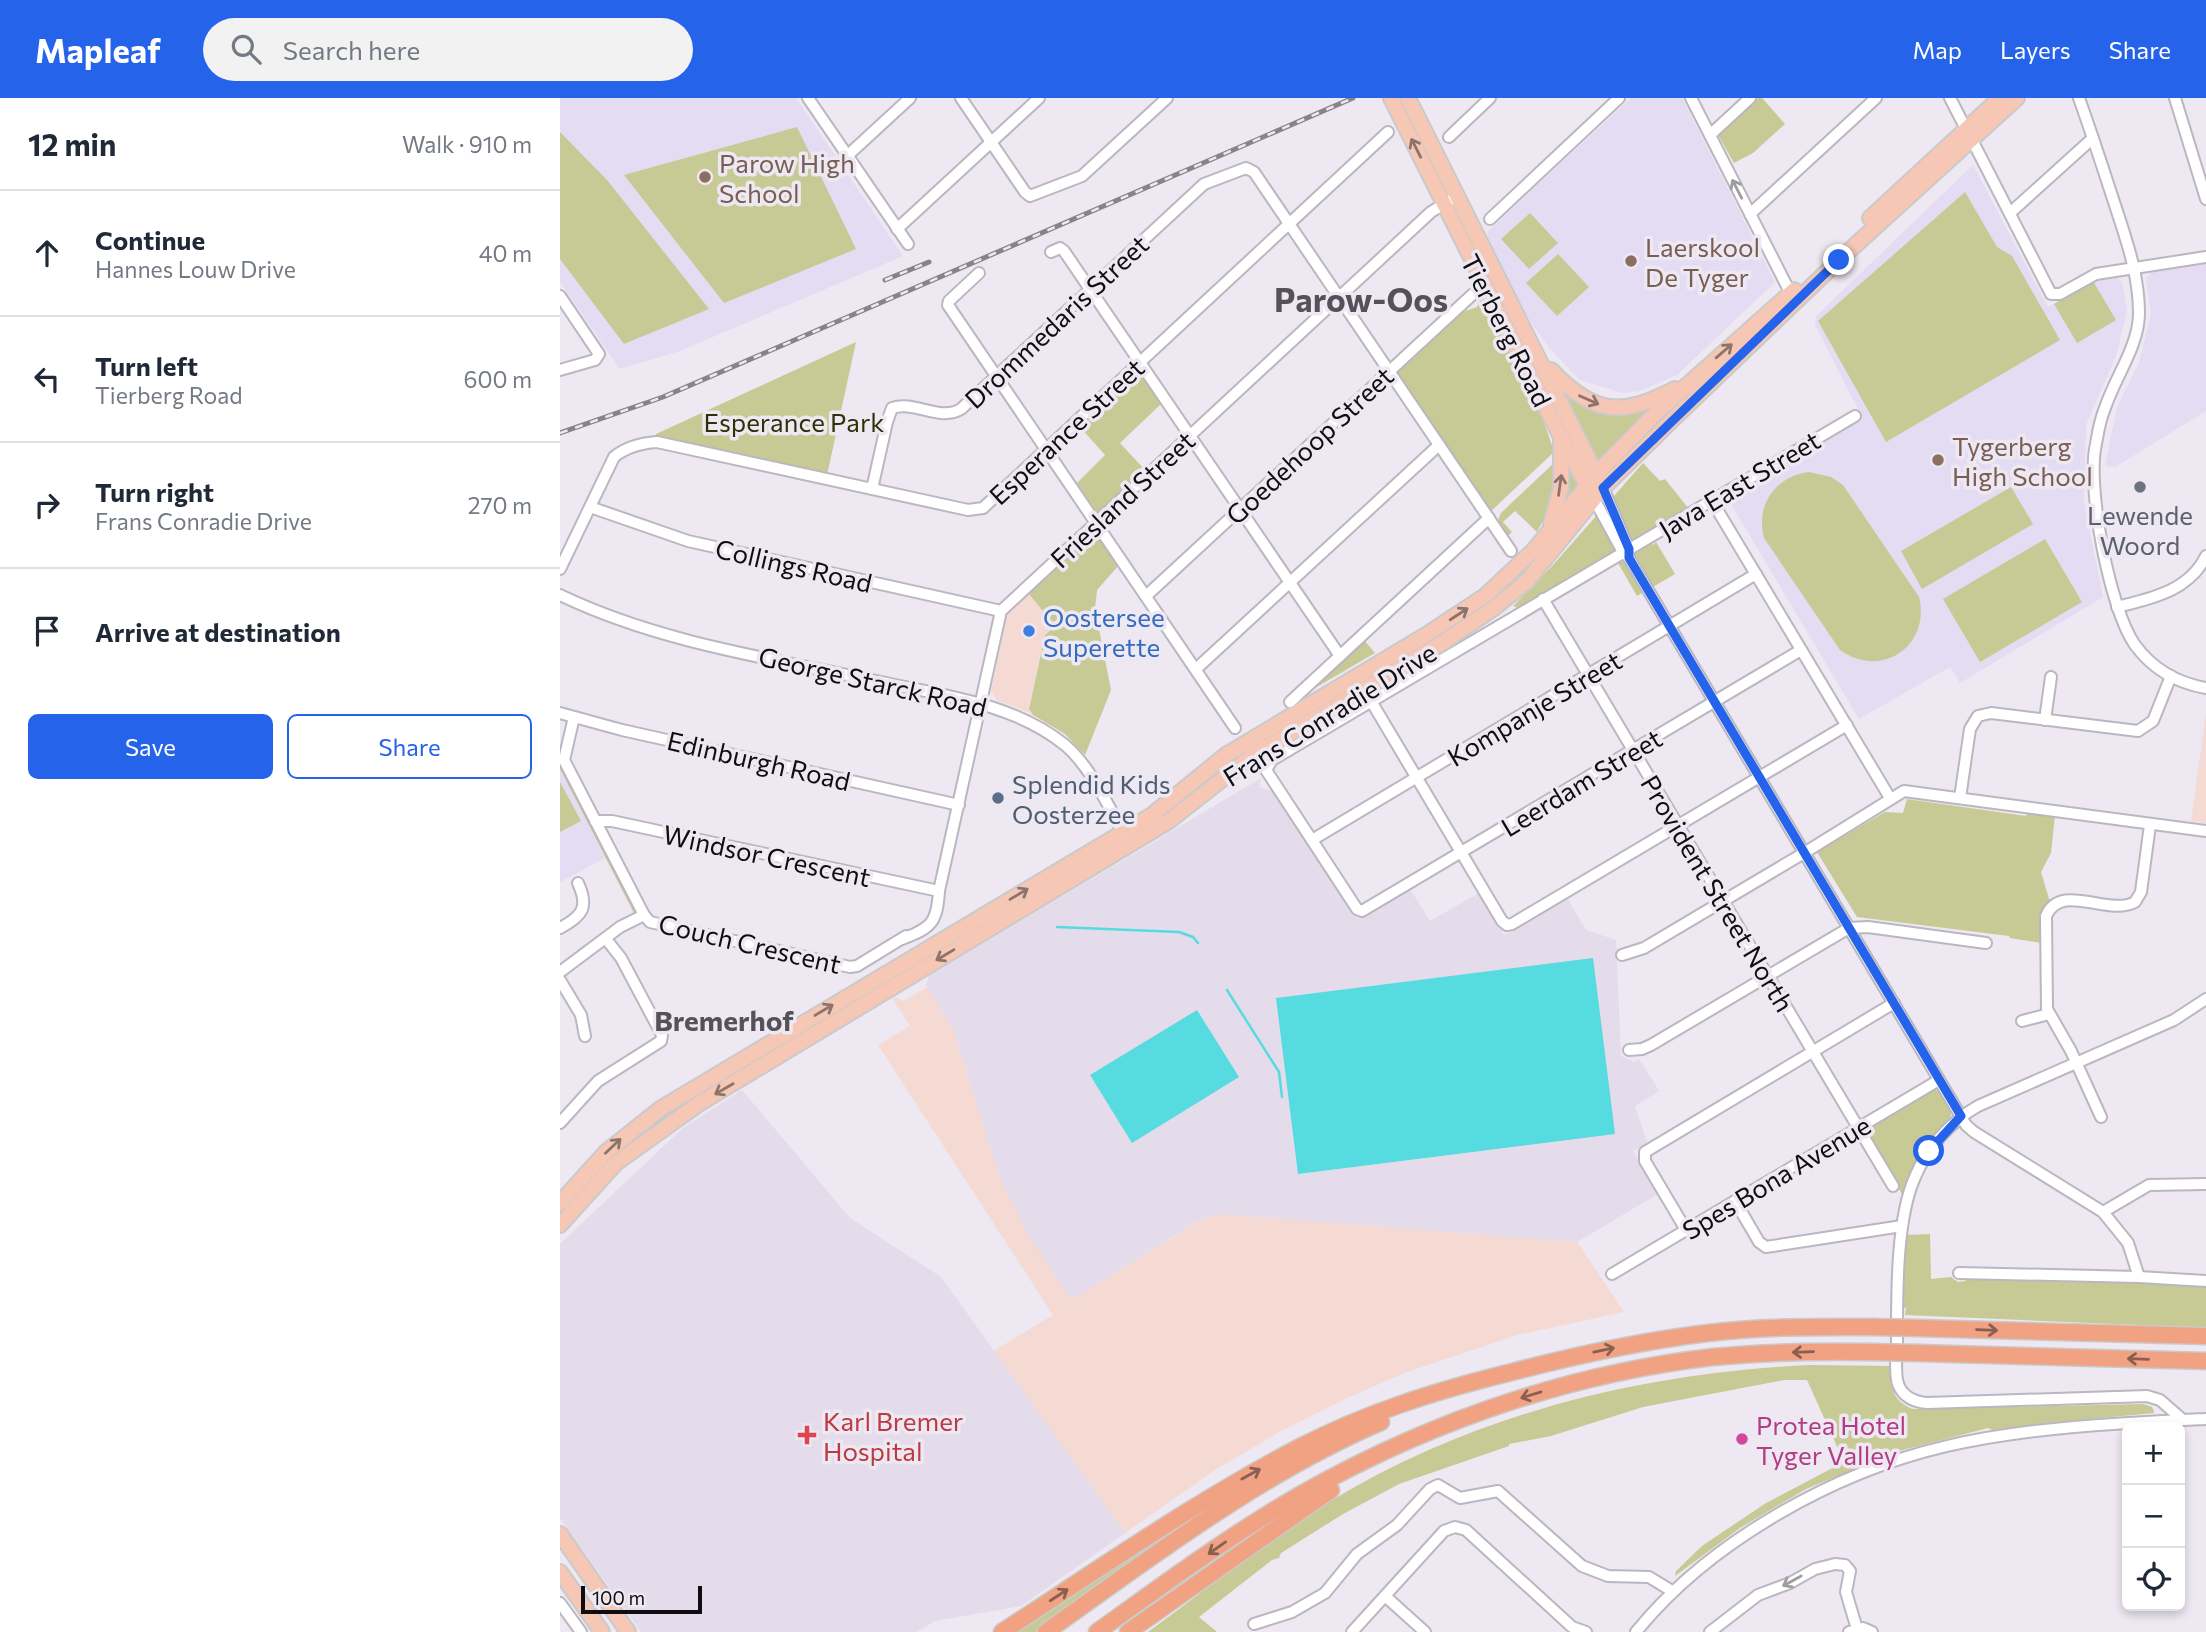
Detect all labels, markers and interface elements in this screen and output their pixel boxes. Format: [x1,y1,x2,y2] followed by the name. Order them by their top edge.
[203,18,693,81] search box
[35,29,161,70] text: Mapleaf
[227,30,265,68] icon: search
[283,34,420,65] text: Search here
[1913,35,1962,64] text: Map
[2000,35,2071,64] text: Layers
[2109,35,2171,64] text: Share
[28,125,116,162] text: 12 min
[402,130,532,158] text: Walk · 910 m
[1408,138,1422,158] one-way arrow
[719,147,855,208] place label: Parow High School
[697,169,713,185] marker: Parow High School
[1729,179,1743,200] one-way arrow
[95,224,205,255] text: Continue
[958,228,1154,414] street label: Drommedaris Street
[1645,231,1760,292] place label: Laerskool De Tyger
[28,234,66,272] icon: ahead
[479,239,532,267] text: 40 m
[1823,244,1854,275] route end
[1455,249,1559,411] street label: Tierberg Road
[1623,253,1639,269] marker: Laerskool De Tyger
[95,255,296,283] text: Hannes Louw Drive
[1274,278,1448,319] district label: Parow-Oos
[1715,343,1733,359] one-way arrow
[95,350,198,381] text: Turn left
[982,351,1150,511] street label: Esperance Street
[28,360,66,398] icon: left
[1219,360,1399,530] street label: Goedehoop Street
[464,365,532,393] text: 600 m
[95,381,242,409] text: Tierberg Road
[1578,394,1599,407] one-way arrow
[704,406,884,437] park label: Esperance Park
[1044,424,1200,574] street label: Friesland Street
[1653,424,1825,544] street label: Java East Street
[1952,430,2093,491] place label: Tygerberg High School
[1930,452,1946,468] marker: Tygerberg High School
[1554,474,1567,497] one-way arrow
[95,476,214,507] text: Turn right
[2132,479,2148,495] marker: Lewende Woord
[28,486,66,524] icon: right
[468,491,532,519] text: 270 m
[2087,499,2193,560] place label: Lewende Woord
[95,507,312,535] text: Frans Conradie Drive
[713,532,875,598] street label: Collings Road
[1043,601,1165,662] place label: Oostersee Superette
[1448,606,1468,620] one-way arrow
[28,612,66,650] icon: arrive
[95,616,341,647] text: Arrive at destination
[1021,623,1037,639] marker: Oostersee Superette
[1217,636,1441,792] street label: Frans Conradie Drive
[756,640,990,722] street label: George Starck Road
[1441,644,1627,772] street label: Kompanje Street
[28,714,273,779] button: Save
[287,714,532,779] button: Share
[1495,722,1667,842] street label: Leerdam Street
[664,724,854,796] street label: Edinburgh Road
[1012,768,1171,829] place label: Splendid Kids Oosterzee
[1635,769,1801,1017] street label: Provident Street North
[990,790,1006,806] marker: Splendid Kids Oosterzee
[660,818,874,892] street label: Windsor Crescent
[1009,886,1029,900] one-way arrow
[656,907,844,979] street label: Couch Crescent
[936,948,956,962] one-way arrow
[654,1003,794,1037] district label: Bremerhof
[813,1003,833,1017] one-way arrow
[714,1082,734,1096] one-way arrow
[1676,1109,1876,1245] street label: Spes Bona Avenue
[1913,1135,1944,1166] route start
[604,1138,621,1155] one-way arrow
[1975,1323,1998,1337] one-way arrow
[1592,1342,1615,1356] one-way arrow
[1792,1345,1815,1358] one-way arrow
[2127,1353,2150,1366] one-way arrow
[1520,1390,1542,1403] one-way arrow
[823,1405,963,1466] place label: Karl Bremer Hospital
[1756,1409,1906,1470] place label: Protea Hotel Tyger Valley
[2122,1422,2185,1611] map controls
[2122,1422,2185,1485] button: +
[797,1425,817,1445] marker: Karl Bremer Hospital
[1734,1431,1750,1447] marker: Protea Hotel Tyger Valley
[1241,1467,1261,1481] one-way arrow
[2122,1485,2185,1548] button: −
[1208,1541,1227,1555] one-way arrow
[2122,1548,2185,1611] button: locate
[1782,1574,1802,1588] one-way arrow
[581,1583,702,1615] scale bar
[592,1586,645,1609] text: 100 m
[1049,1588,1068,1602] one-way arrow

